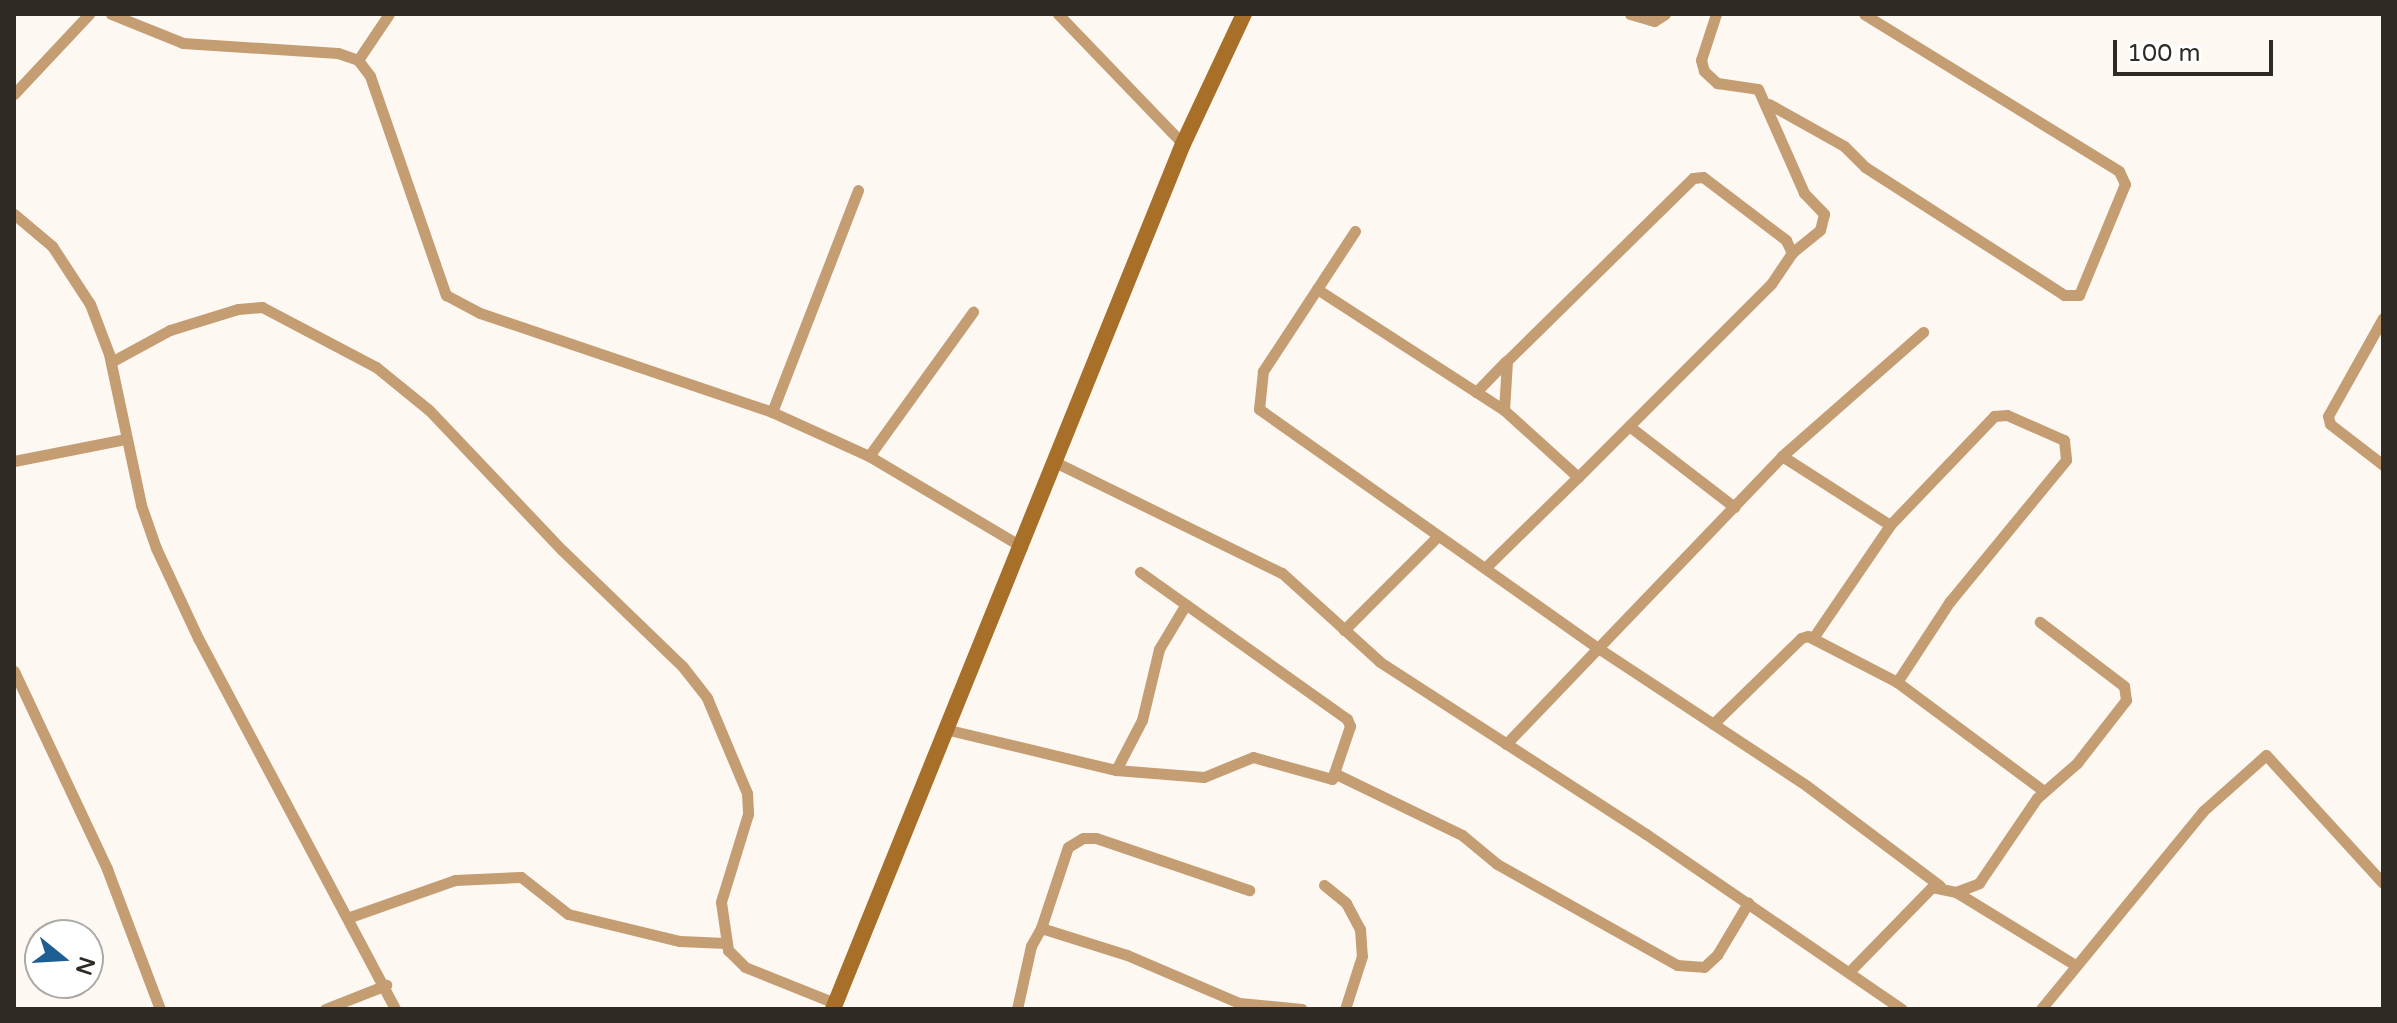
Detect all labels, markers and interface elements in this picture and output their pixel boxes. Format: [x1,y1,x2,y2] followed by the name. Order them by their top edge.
[2117,24,2277,74] scale bar
[2127,39,2201,68] text: 100 m
[24,919,104,999] north arrow
[70,953,100,978] text: N

